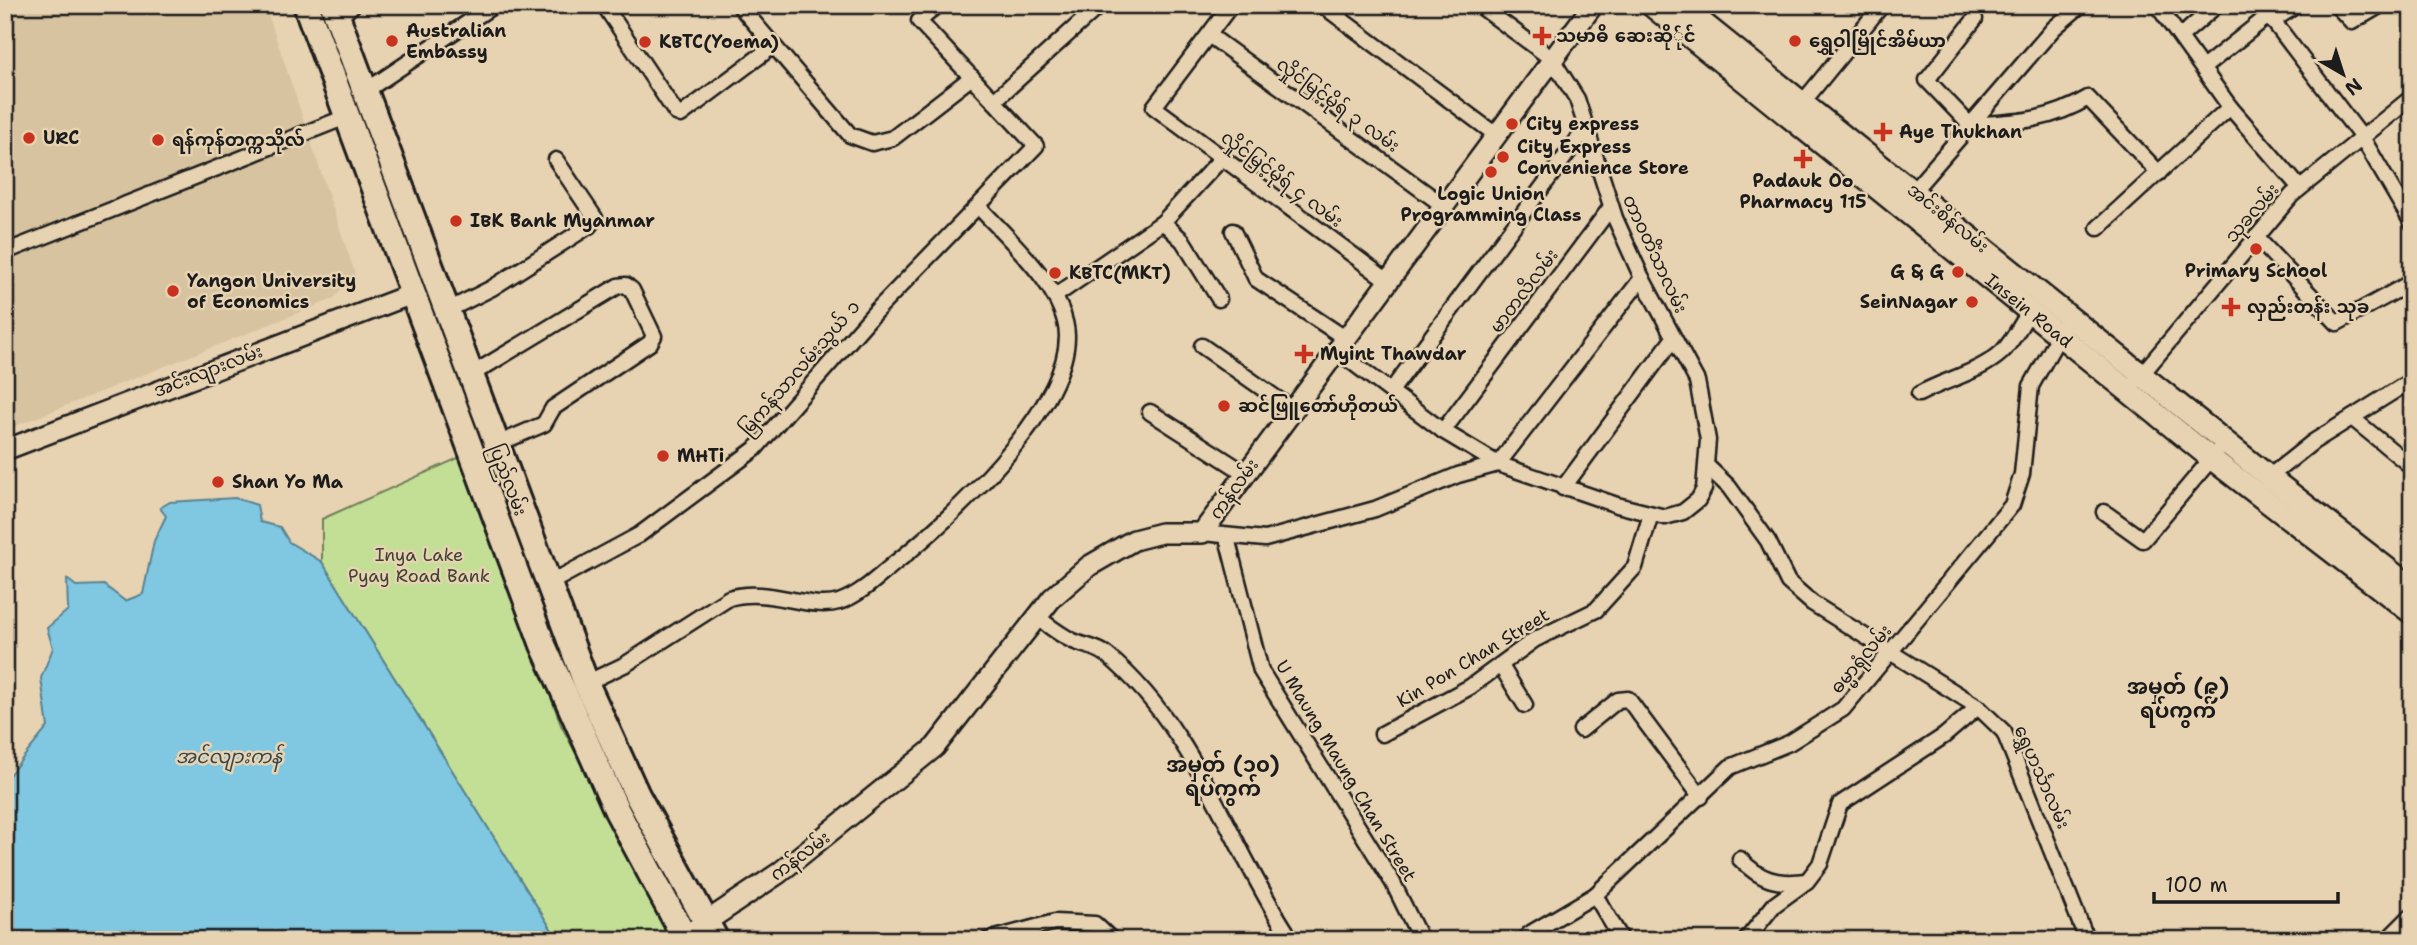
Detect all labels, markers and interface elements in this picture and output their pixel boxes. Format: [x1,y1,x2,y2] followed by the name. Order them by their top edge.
[406,19,506,64] place label: Australian Embassy
[1556,24,1696,50] place label: သမာဓိ ဆေးဆို်ုင်
[1534,28,1550,44] marker: သမာဓိ ဆေးဆို်ုင်
[1809,29,1946,55] place label: ရွှေဝါမြိုင်အိမ်ယာ
[659,30,779,54] place label: KBTC(Yoema)
[384,33,400,49] marker: Australian Embassy
[1787,33,1803,49] marker: ရွှေဝါမြိုင်အိမ်ယာ
[637,34,653,50] marker: KBTC(Yoema)
[2308,38,2378,108] north arrow
[1270,51,1406,160] street label: လှိုင်မြင့်မိုရ် ၃ လမ်း
[2340,72,2367,101] text: N
[1526,112,1639,136] place label: City express
[1504,116,1520,132] marker: City express
[1899,120,2022,144] place label: Aye Thukhan
[1873,122,1893,142] marker: Aye Thukhan
[1214,124,1349,235] street label: လှိုင်မြင့်မိုရ် ၄ လမ်း
[43,126,79,150] place label: URC
[172,128,305,154] place label: ရန်ကုန်တက္ကသိုလ်
[21,130,37,146] marker: URC
[150,132,166,148] marker: ရန်ကုန်တက္ကသိုလ်
[1517,135,1689,180] place label: City Express Convenience Store
[1495,149,1511,165] marker: City Express Convenience Store
[1795,151,1811,167] marker: Padauk Oo Pharmacy 115
[1483,164,1499,180] marker: Logic Union Programming Class
[1739,169,1867,214] place label: Padauk Oo Pharmacy 115
[1900,176,1995,261] street label: အင်းစိန်လမ်း
[2219,178,2287,250] street label: သုခလမ်း
[1400,182,1582,227] place label: Logic Union Programming Class
[1617,191,1694,317] street label: တာဝတိံသာလမ်း
[470,209,655,233] place label: IBK Bank Myanmar
[448,213,464,229] marker: IBK Bank Myanmar
[2248,241,2264,257] marker: Primary School
[1483,243,1564,338] street label: မာတလိလမ်း
[2185,259,2327,283] place label: Primary School
[1890,260,1945,284] place label: G & G
[1069,261,1171,285] place label: KBTC(MKT)
[1950,264,1966,280] marker: G & G
[1047,265,1063,281] marker: KBTC(MKT)
[1980,268,2078,353] street label: Insein Road
[187,269,356,314] place label: Yangon University of Economics
[165,283,181,299] marker: Yangon University of Economics
[1860,290,1958,314] place label: SeinNagar
[1964,294,1980,310] marker: SeinNagar
[734,295,868,443] street label: မြကန်သာလမ်းသွယ် ၁
[2247,295,2369,321] place label: လှည်းတန်း သုခ
[2221,297,2241,317] marker: လှည်းတန်း သုခ
[150,338,267,406] street label: အင်းလျားလမ်း
[1320,342,1467,366] place label: Myint Thawdar
[1294,344,1314,364] marker: Myint Thawdar
[1238,394,1398,420] place label: ဆင်ဖြူတော်ဟိုတယ်
[1216,398,1232,414] marker: ဆင်ဖြူတော်ဟိုတယ်
[481,440,534,520] street label: ပြည်လမ်း
[677,444,724,468] place label: MHTi
[655,448,671,464] marker: MHTi
[1203,453,1266,526] street label: ကန်လမ်း
[232,470,344,494] place label: Shan Yo Ma
[210,474,226,490] marker: Shan Yo Ma
[348,543,490,588] park label: Inya Lake Pyay Road Bank
[1392,603,1554,713] street label: Kin Pon Chan Street
[1824,619,1900,701] street label: ဓမ္မာရုံလမ်း
[1270,656,1422,886] street label: U Maung Maung Chan Street
[2127,671,2229,728] district label: အမှတ် (၉) ရပ်ကွက်
[2006,721,2076,834] street label: ရွှေဟင်္သာလမ်း
[176,743,285,772] water label: အင်လျားကန်
[1166,749,1280,806] district label: အမှတ် (၁၀) ရပ်ကွက်
[765,825,837,889] street label: ကန်လမ်း
[2154,861,2338,905] scale bar
[2165,871,2228,899] text: 100 m

